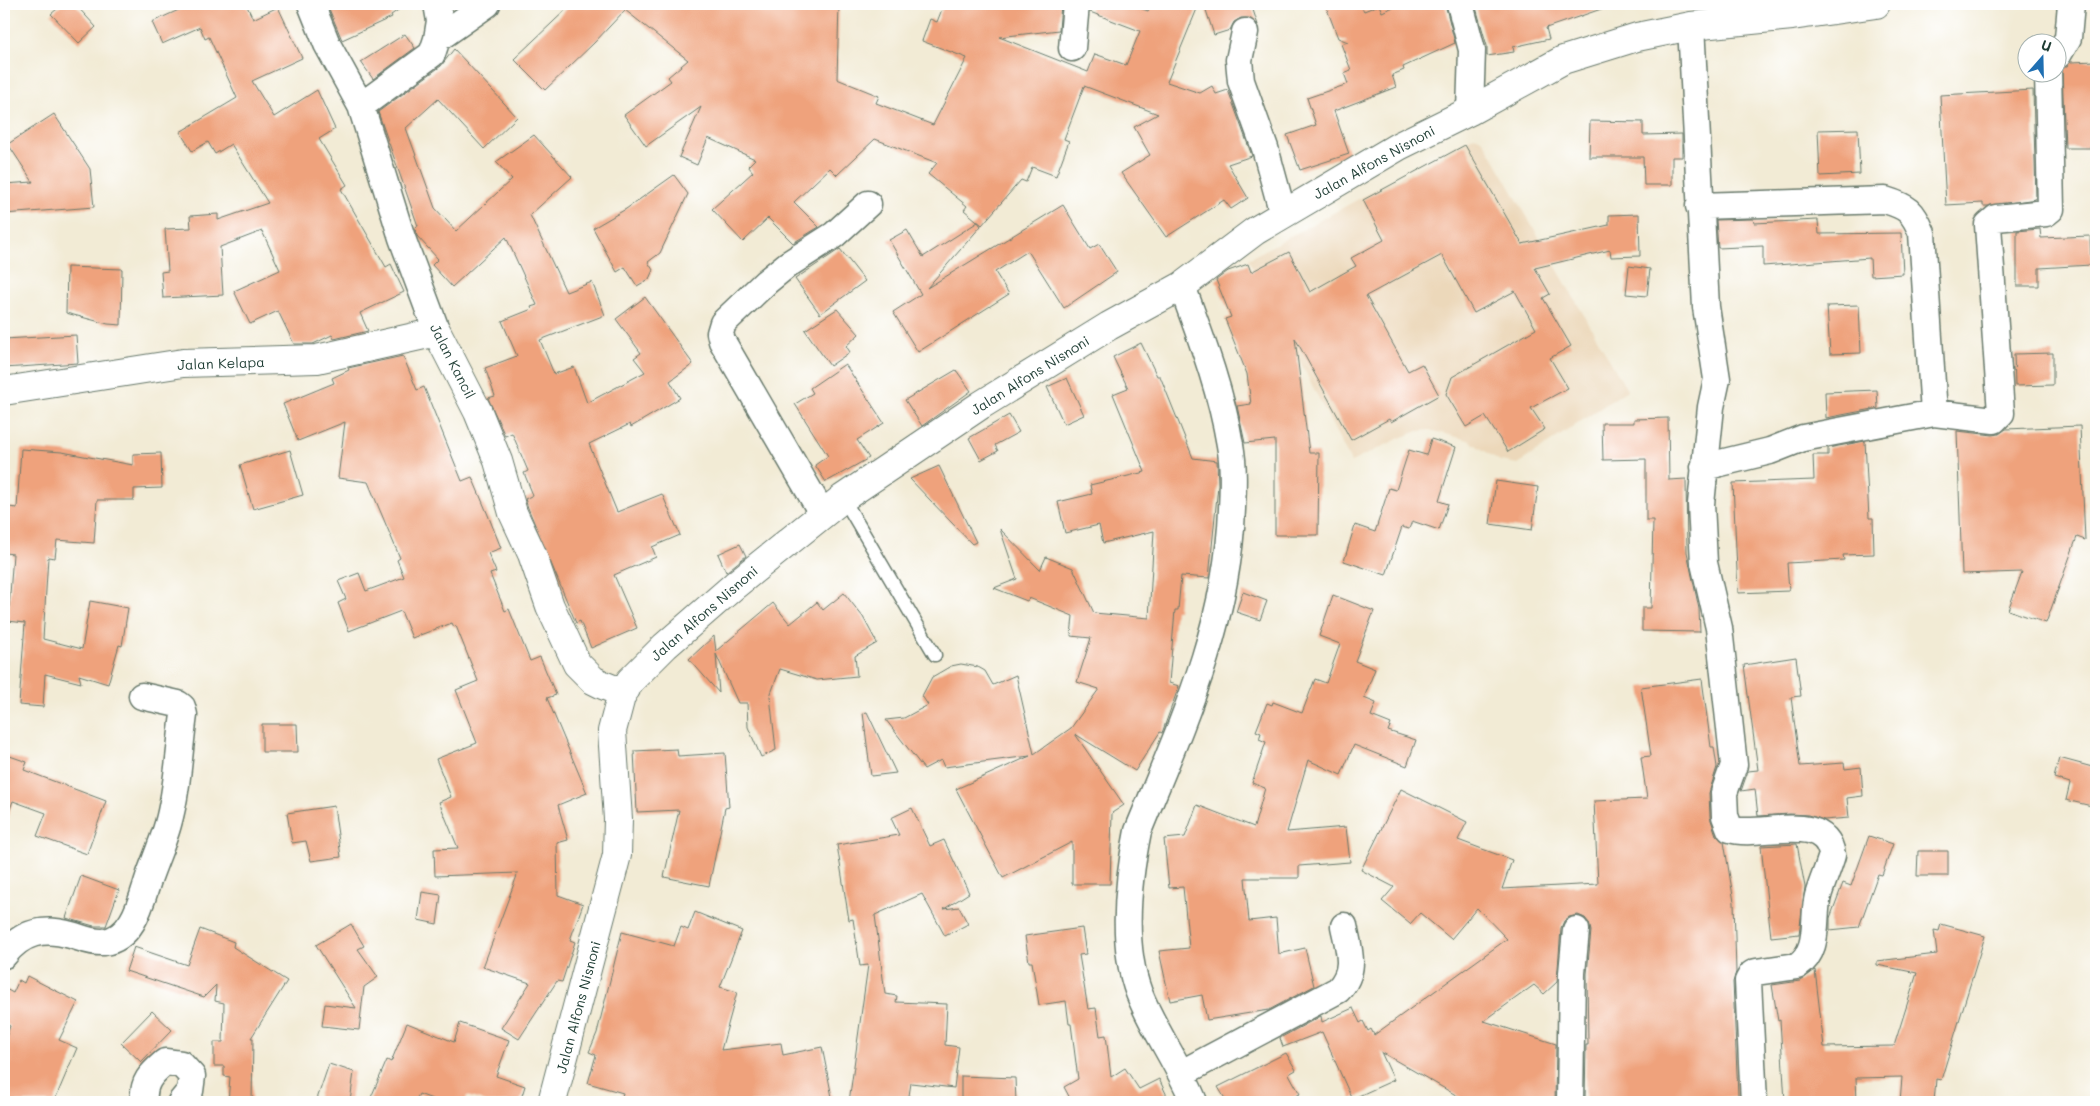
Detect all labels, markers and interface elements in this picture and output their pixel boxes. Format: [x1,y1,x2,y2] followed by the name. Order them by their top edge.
[2018,32,2068,82] north arrow
[2039,35,2054,56] text: U
[1310,121,1438,203] street label: Jalan Alfons Nisnoni
[426,320,480,402] street label: Jalan Kancil
[967,331,1093,419] street label: Jalan Alfons Nisnoni
[177,352,265,374] street label: Jalan Kelapa
[646,561,762,665] street label: Jalan Alfons Nisnoni
[551,939,605,1075] street label: Jalan Alfons Nisnoni

